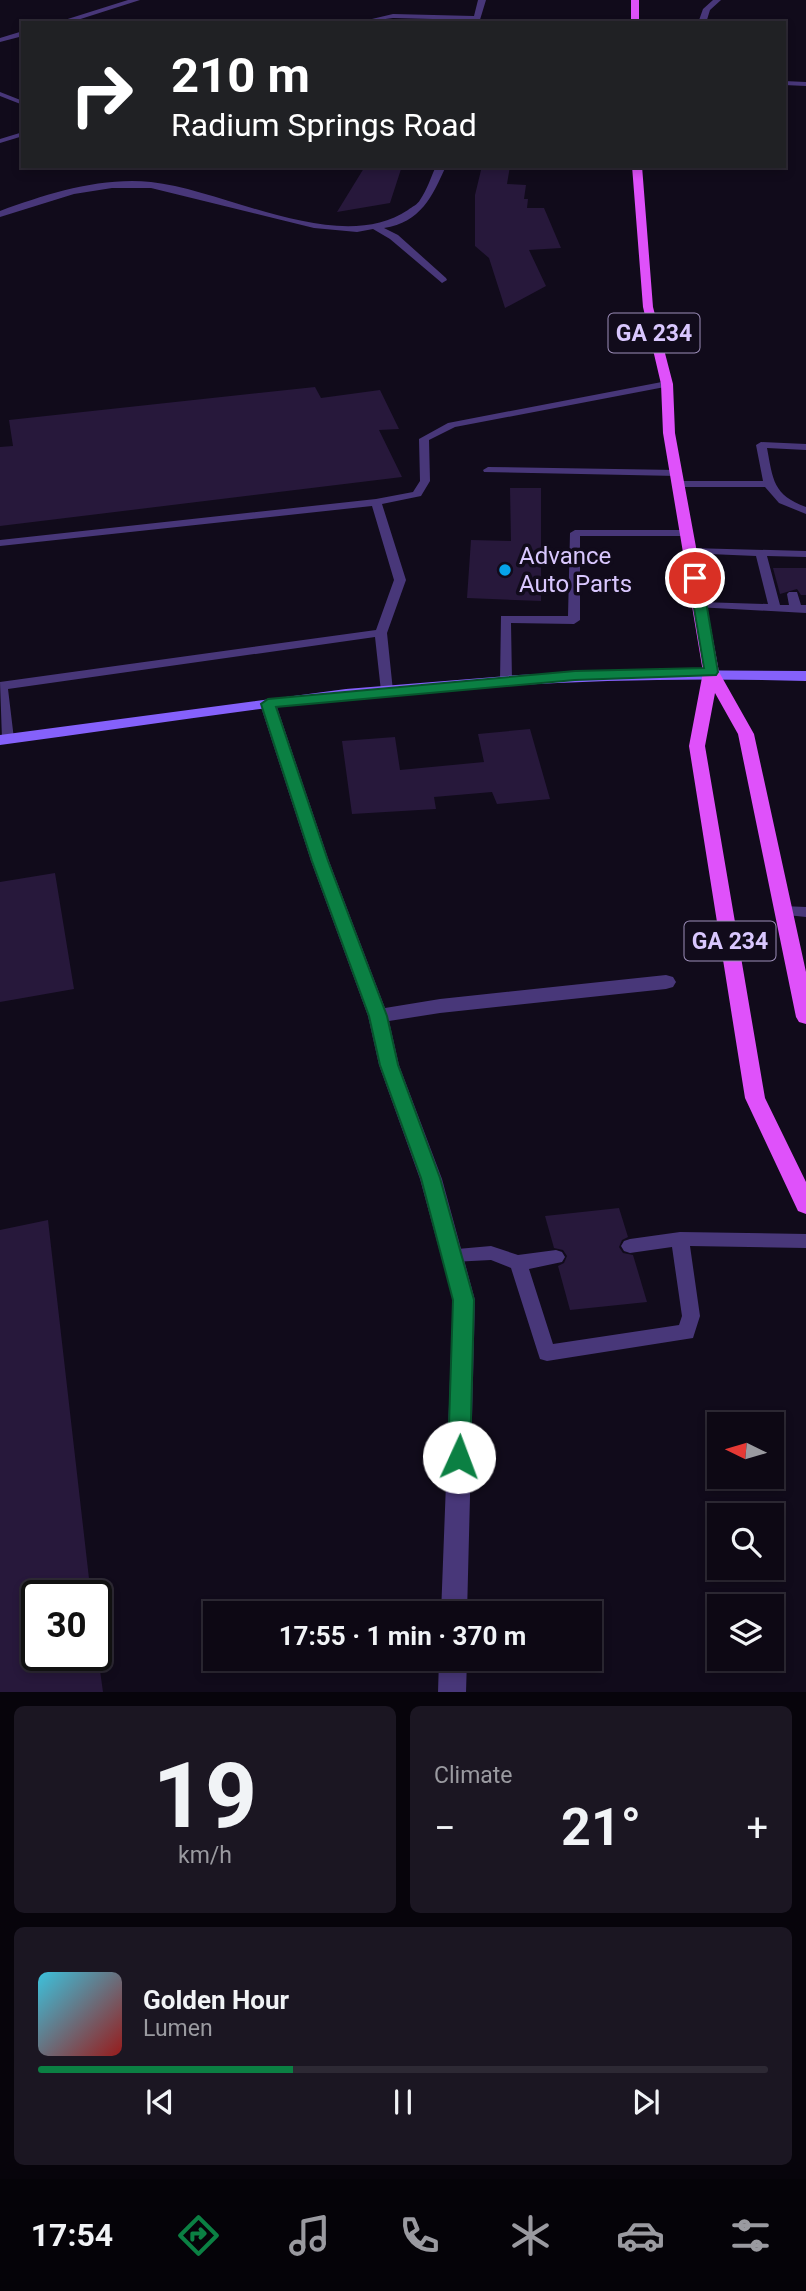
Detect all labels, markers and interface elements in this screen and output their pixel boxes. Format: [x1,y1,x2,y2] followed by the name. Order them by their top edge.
[171,47,310,104] text: 210 m
[56,49,147,140] icon: right
[171,106,477,144] text: Radium Springs Road
[608,314,700,352] road number: GA 234
[519,542,632,598] place label: Advance Auto Parts
[665,548,725,608] pin
[676,559,714,597] icon: arrive
[497,562,513,578] marker: Advance Auto Parts
[684,922,776,960] road number: GA 234
[707,1412,784,1489] north arrow
[707,1412,784,1671] map controls
[422,1420,496,1494] position arrow
[707,1503,784,1580] button: search
[21,1580,112,1671] speed limit sign: 30
[707,1594,784,1671] button: layers
[279,1621,526,1651] text: 17:55 · 1 min · 370 m
[153,1743,257,1849] text: 19
[434,1762,513,1789] text: Climate
[561,1797,641,1858] text: 21°
[434,1806,456,1850] text: −
[746,1806,768,1850] text: +
[178,1842,232,1869] text: km/h
[143,1985,289,2015] text: Golden Hour
[143,2015,213,2042] text: Lumen
[141,2083,179,2121] icon: previous
[384,2083,422,2121] icon: pause
[627,2083,665,2121] icon: next
[174,2211,223,2260] icon: directions
[285,2211,334,2260] icon: music
[395,2211,444,2260] icon: phone
[506,2211,555,2260] icon: climate
[616,2211,665,2260] icon: car
[726,2211,775,2260] icon: filters
[31,2216,113,2254] text: 17:54

